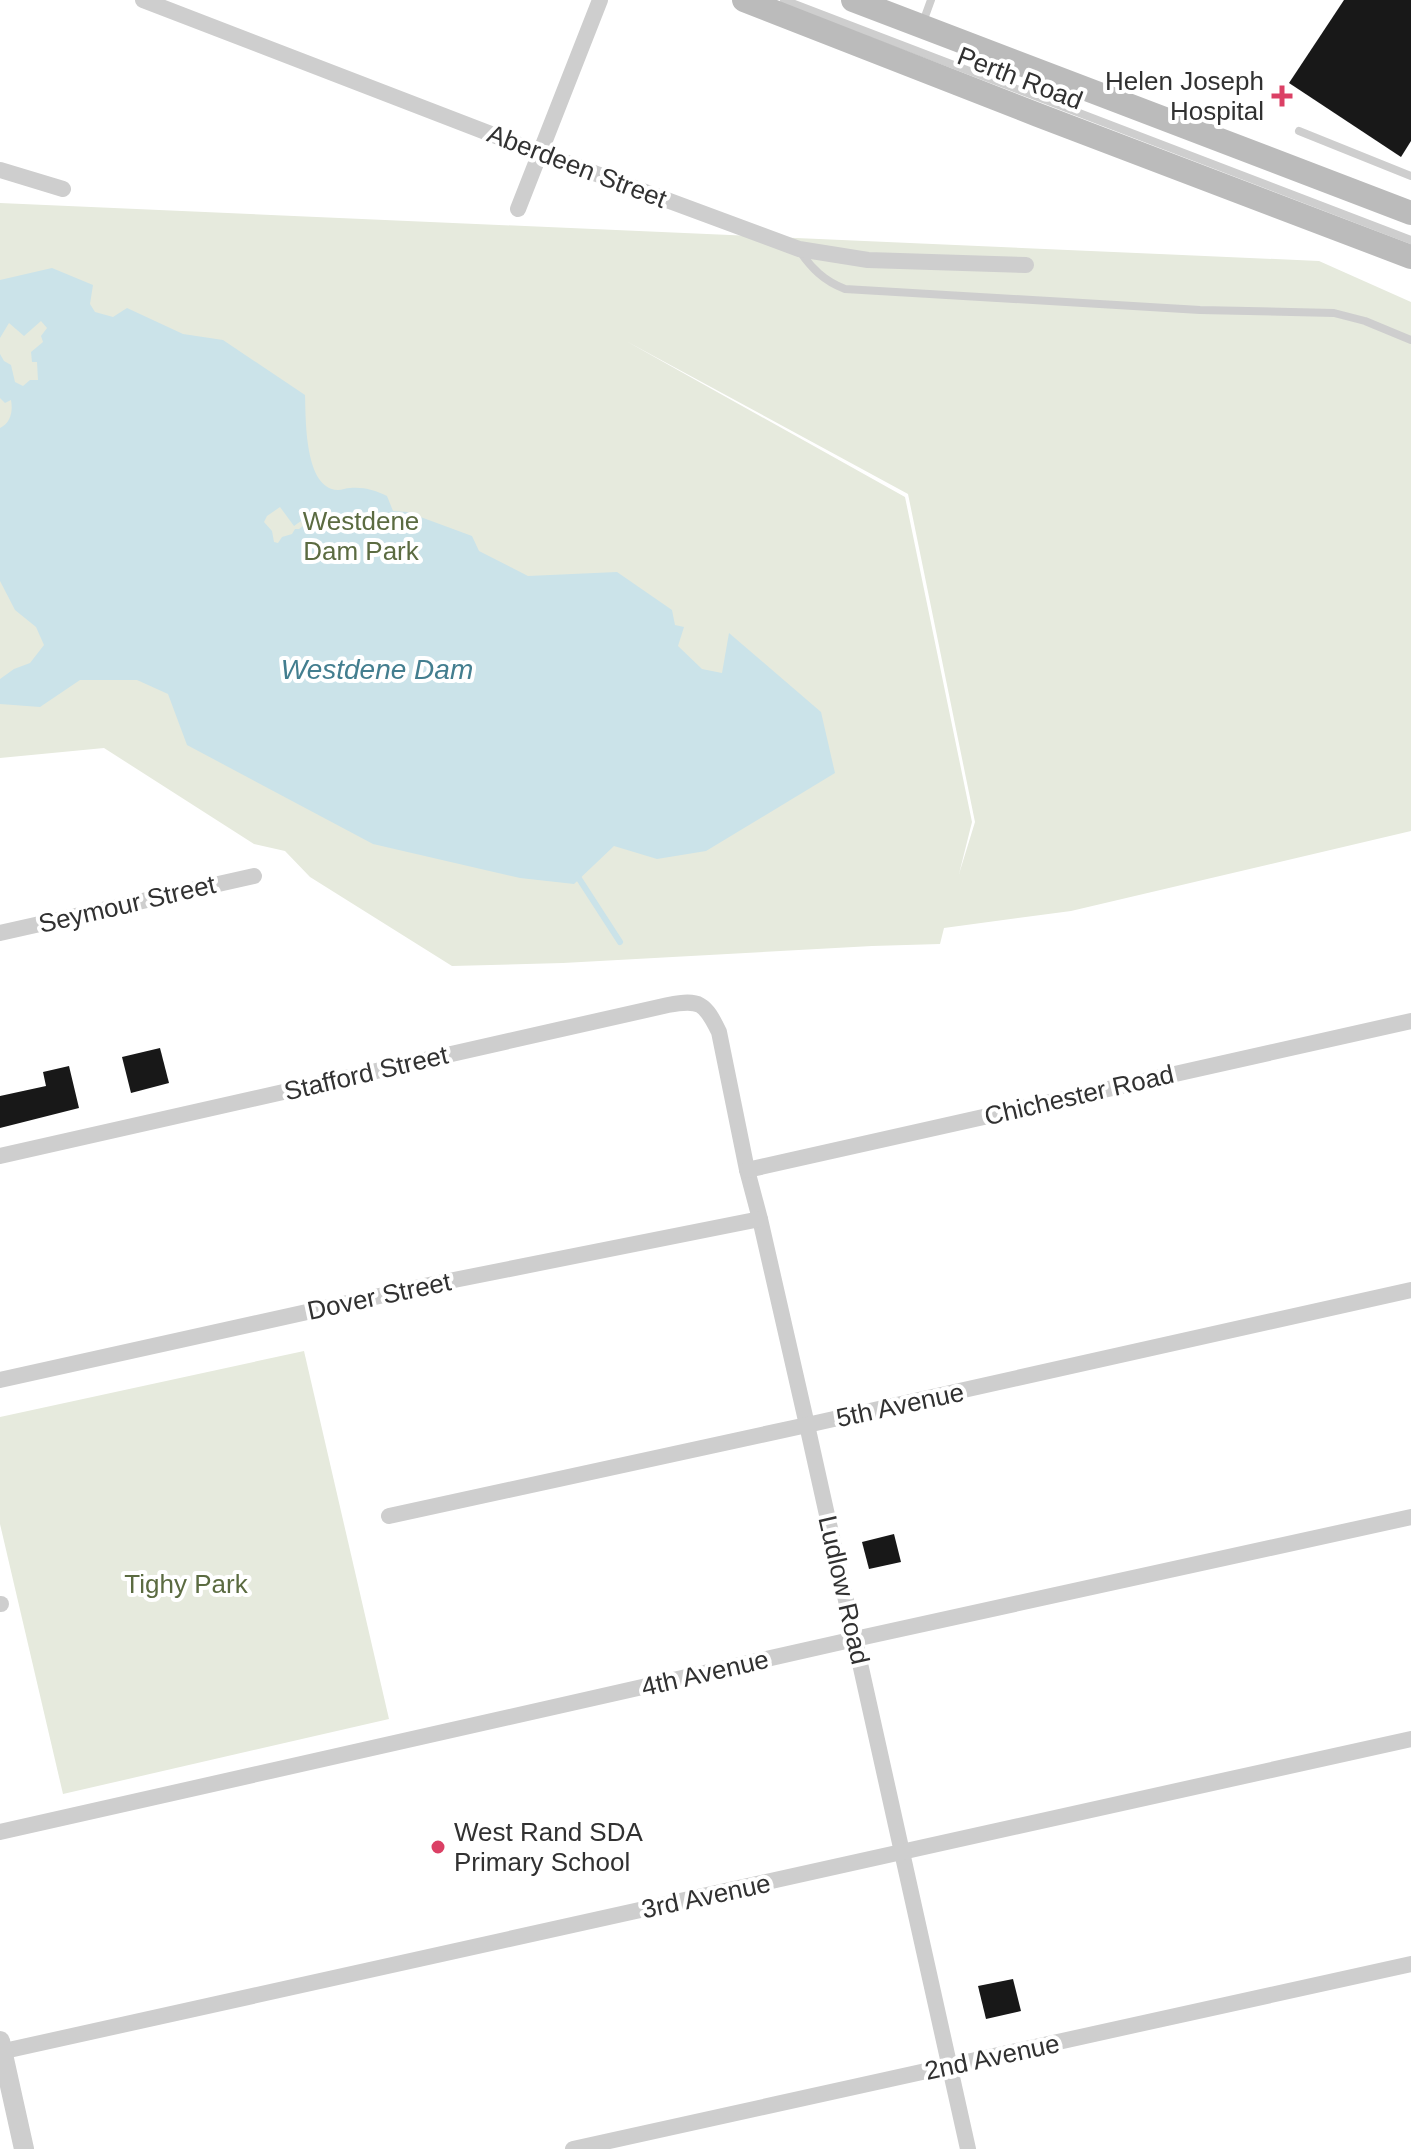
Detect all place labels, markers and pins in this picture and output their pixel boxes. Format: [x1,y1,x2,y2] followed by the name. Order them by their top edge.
[1105,66,1264,126] place label: Helen Joseph Hospital
[1271,85,1293,107] marker: Helen Joseph Hospital
[454,1817,643,1877] place label: West Rand SDA Primary School
[429,1838,447,1856] marker: West Rand SDA Primary School

